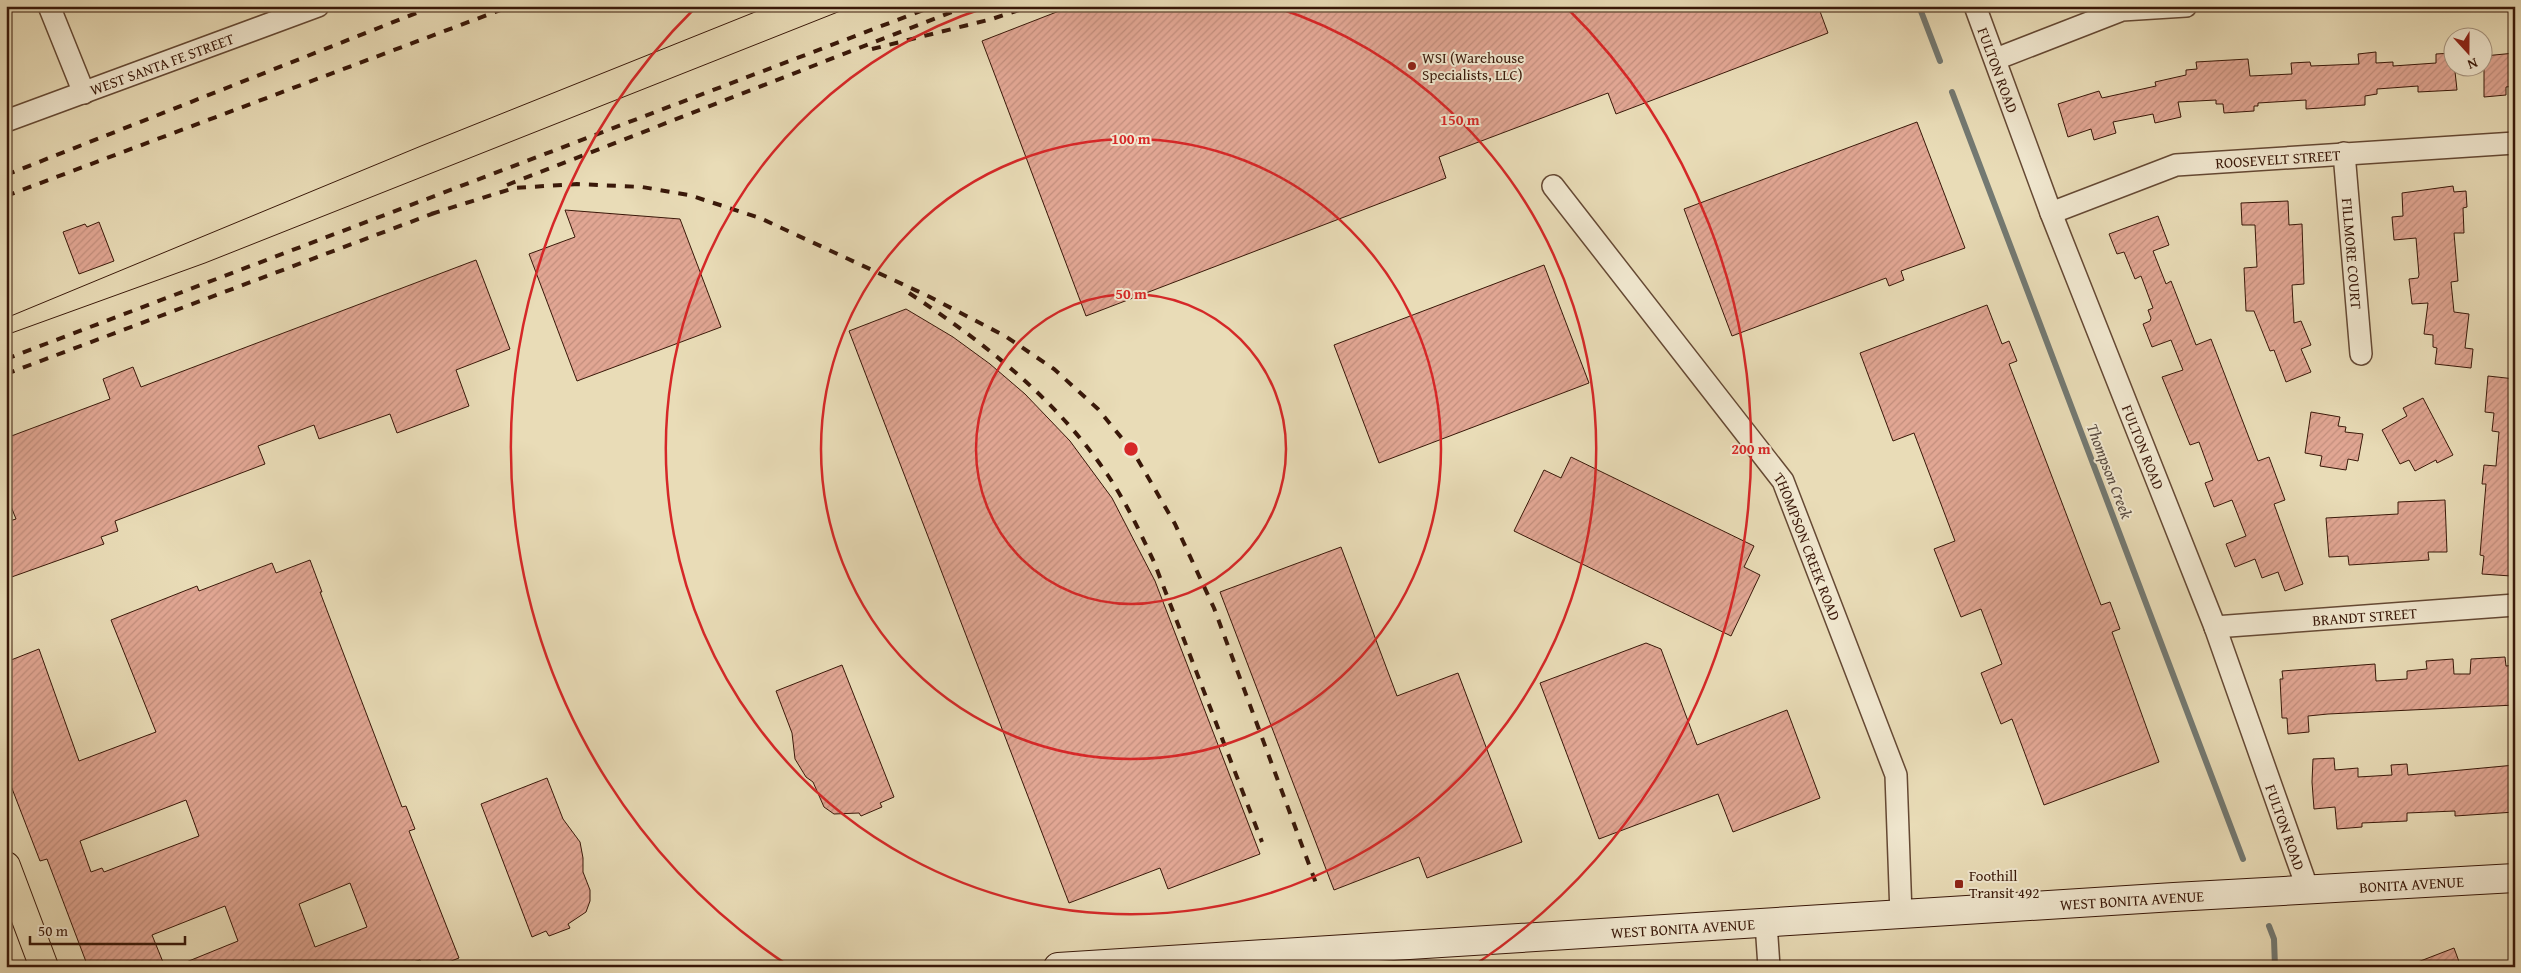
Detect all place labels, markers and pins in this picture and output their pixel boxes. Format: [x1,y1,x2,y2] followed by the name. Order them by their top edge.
[1422,47,1524,85] place label: WSI (Warehouse Specialists, LLC)
[1406,60,1418,72] marker: WSI (Warehouse Specialists, LLC)
[1122,440,1140,458] centre of rings
[1969,865,2039,903] place label: Foothill Transit 492
[1953,878,1965,890] marker: Foothill Transit 492

